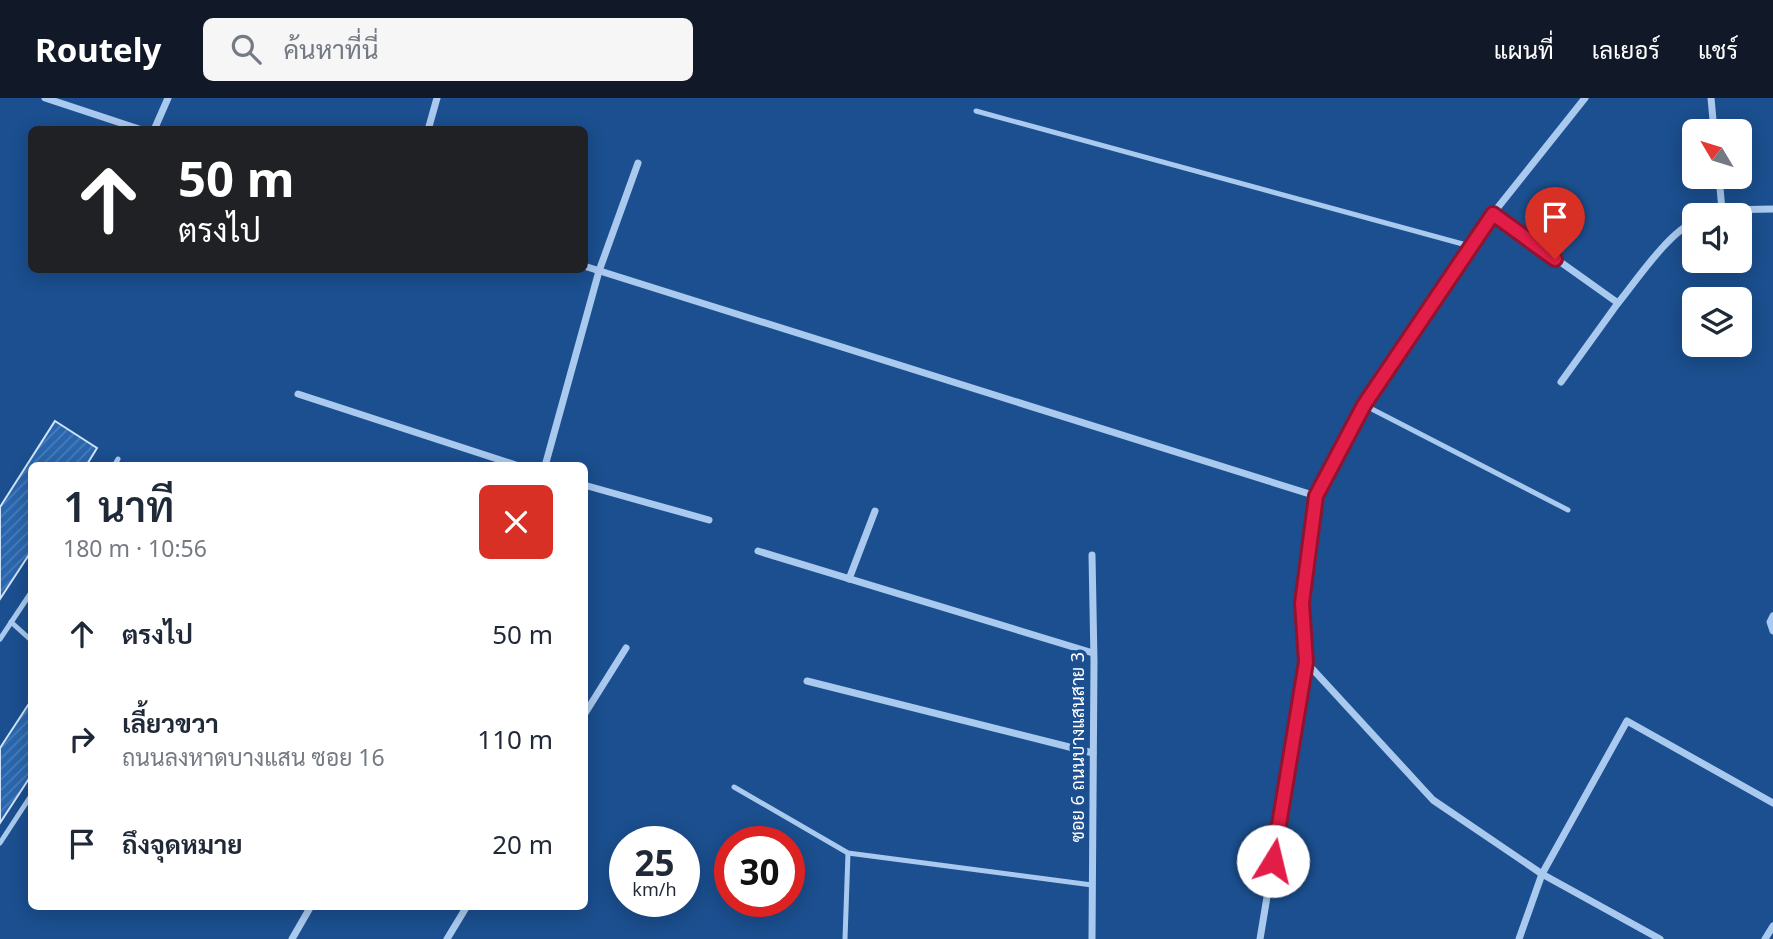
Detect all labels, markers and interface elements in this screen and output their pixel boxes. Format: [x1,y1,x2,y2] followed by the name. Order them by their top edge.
[203,18,693,81] search box
[35,27,161,72] text: Routely
[227,30,265,68] icon: search
[283,31,378,67] text: ค้นหาที่นี่
[1494,33,1554,66] text: แผนที่
[1592,33,1660,66] text: เลเยอร์
[1698,33,1738,66] text: แชร์
[1682,119,1752,189] north arrow
[1682,119,1752,357] map controls
[178,145,295,211] text: 50 m
[63,154,154,245] icon: ahead
[1525,187,1585,259] pin
[1536,198,1574,236] icon: arrive
[1682,203,1752,273] button: sound
[178,208,261,251] text: ตรงไป
[1682,287,1752,357] button: layers
[63,477,174,534] text: 1 นาที
[479,485,553,559] button: close
[63,532,207,564] text: 180 m · 10:56
[63,615,101,653] icon: ahead
[122,616,193,652] text: ตรงไป
[492,616,553,652] text: 50 m
[1065,652,1089,842] street label: ซอย 6 ถนนบางแสนสาย 3
[122,705,219,741] text: เลี้ยวขวา
[63,720,101,758] icon: right
[477,721,553,757] text: 110 m
[122,741,385,773] text: ถนนลงหาดบางแสน ซอย 16
[1236,824,1310,898] position arrow
[63,825,101,863] icon: arrive
[122,826,243,862] text: ถึงจุดหมาย
[492,826,553,862] text: 20 m
[714,826,805,917] speed limit sign: 30
[634,839,675,886] text: 25
[632,877,677,901] text: km/h

